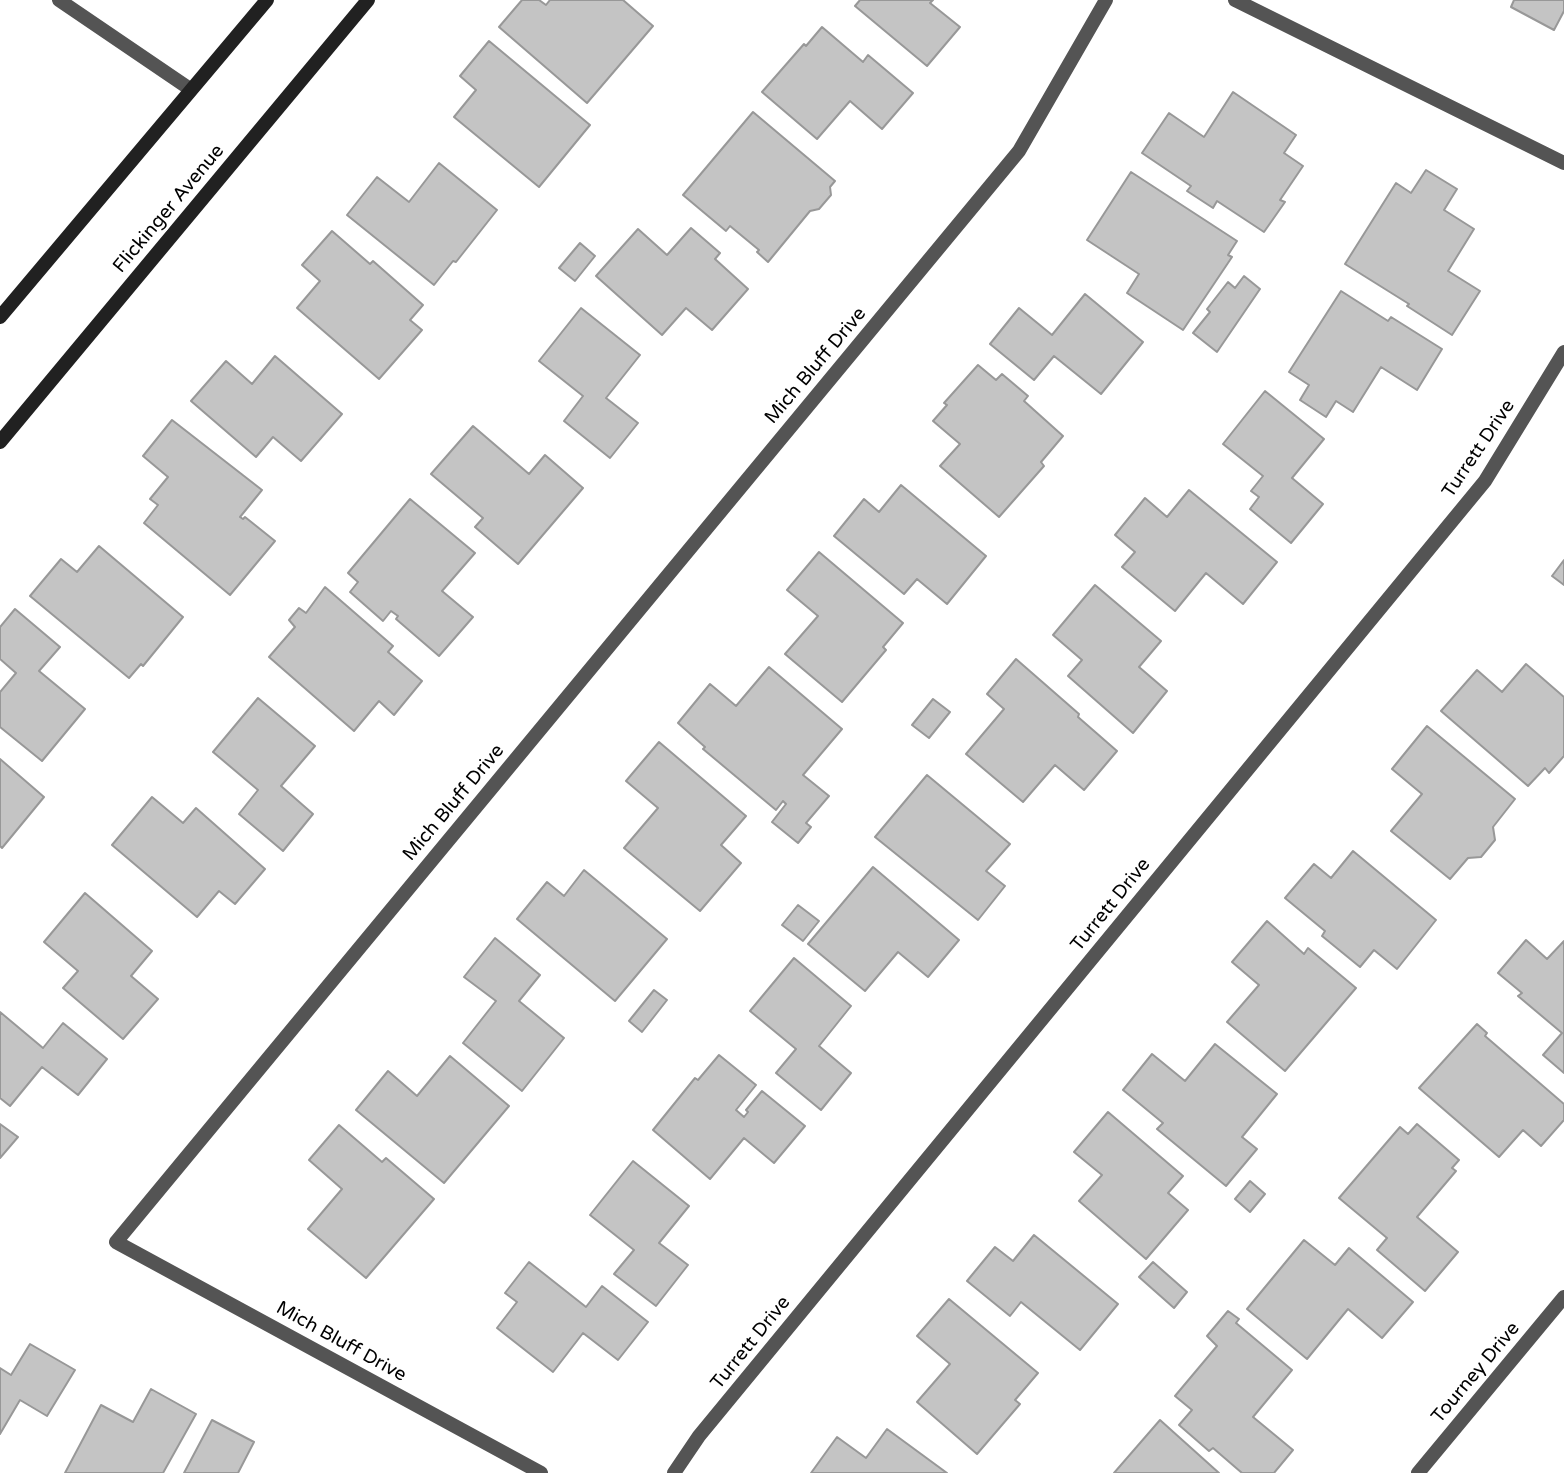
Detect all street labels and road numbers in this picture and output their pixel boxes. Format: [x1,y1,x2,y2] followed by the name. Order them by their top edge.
[109,140,229,278] street label: Flickinger Avenue
[761,303,871,429] street label: Mich Bluff Drive
[1438,396,1520,502] street label: Turrett Drive
[399,740,509,866] street label: Mich Bluff Drive
[1066,854,1156,956] street label: Turrett Drive
[706,1292,796,1394] street label: Turrett Drive
[272,1297,410,1387] street label: Mich Bluff Drive
[1427,1318,1525,1428] street label: Tourney Drive

